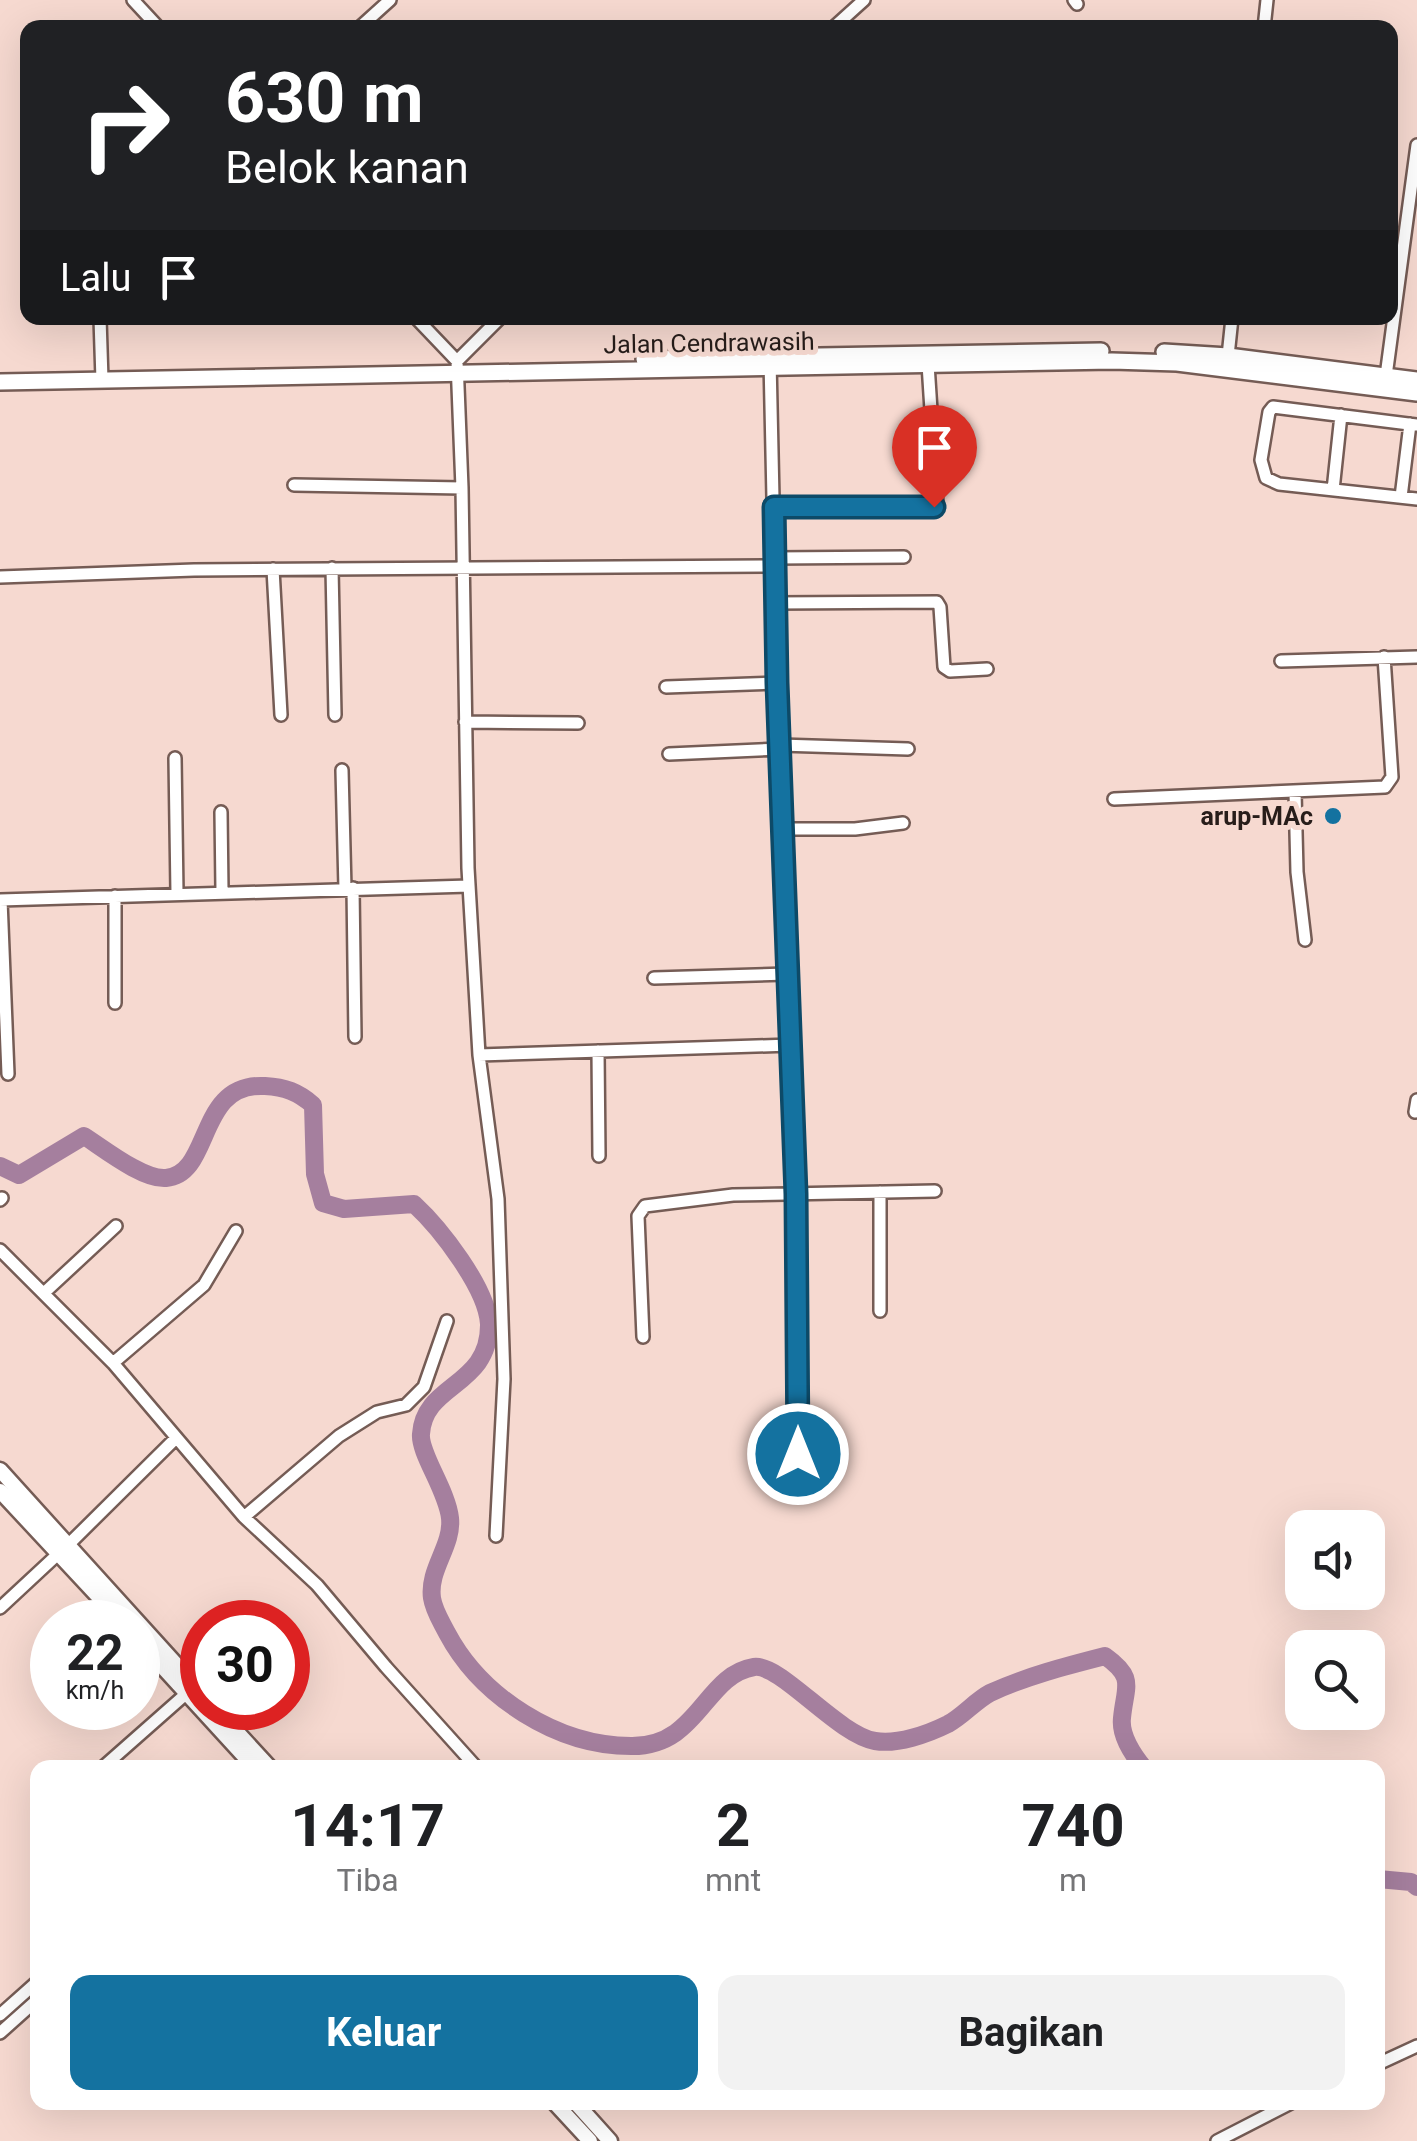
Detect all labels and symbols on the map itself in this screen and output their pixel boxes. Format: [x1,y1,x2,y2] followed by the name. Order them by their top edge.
[603,327,815,359] street label: Jalan Cendrawasih
[892,405,977,508] pin
[1201,802,1313,831] place label: arup-MAc
[1322,805,1344,827] marker: arup-MAc
[746,1402,850,1506] position arrow
[180,1600,310,1730] speed limit sign: 30

